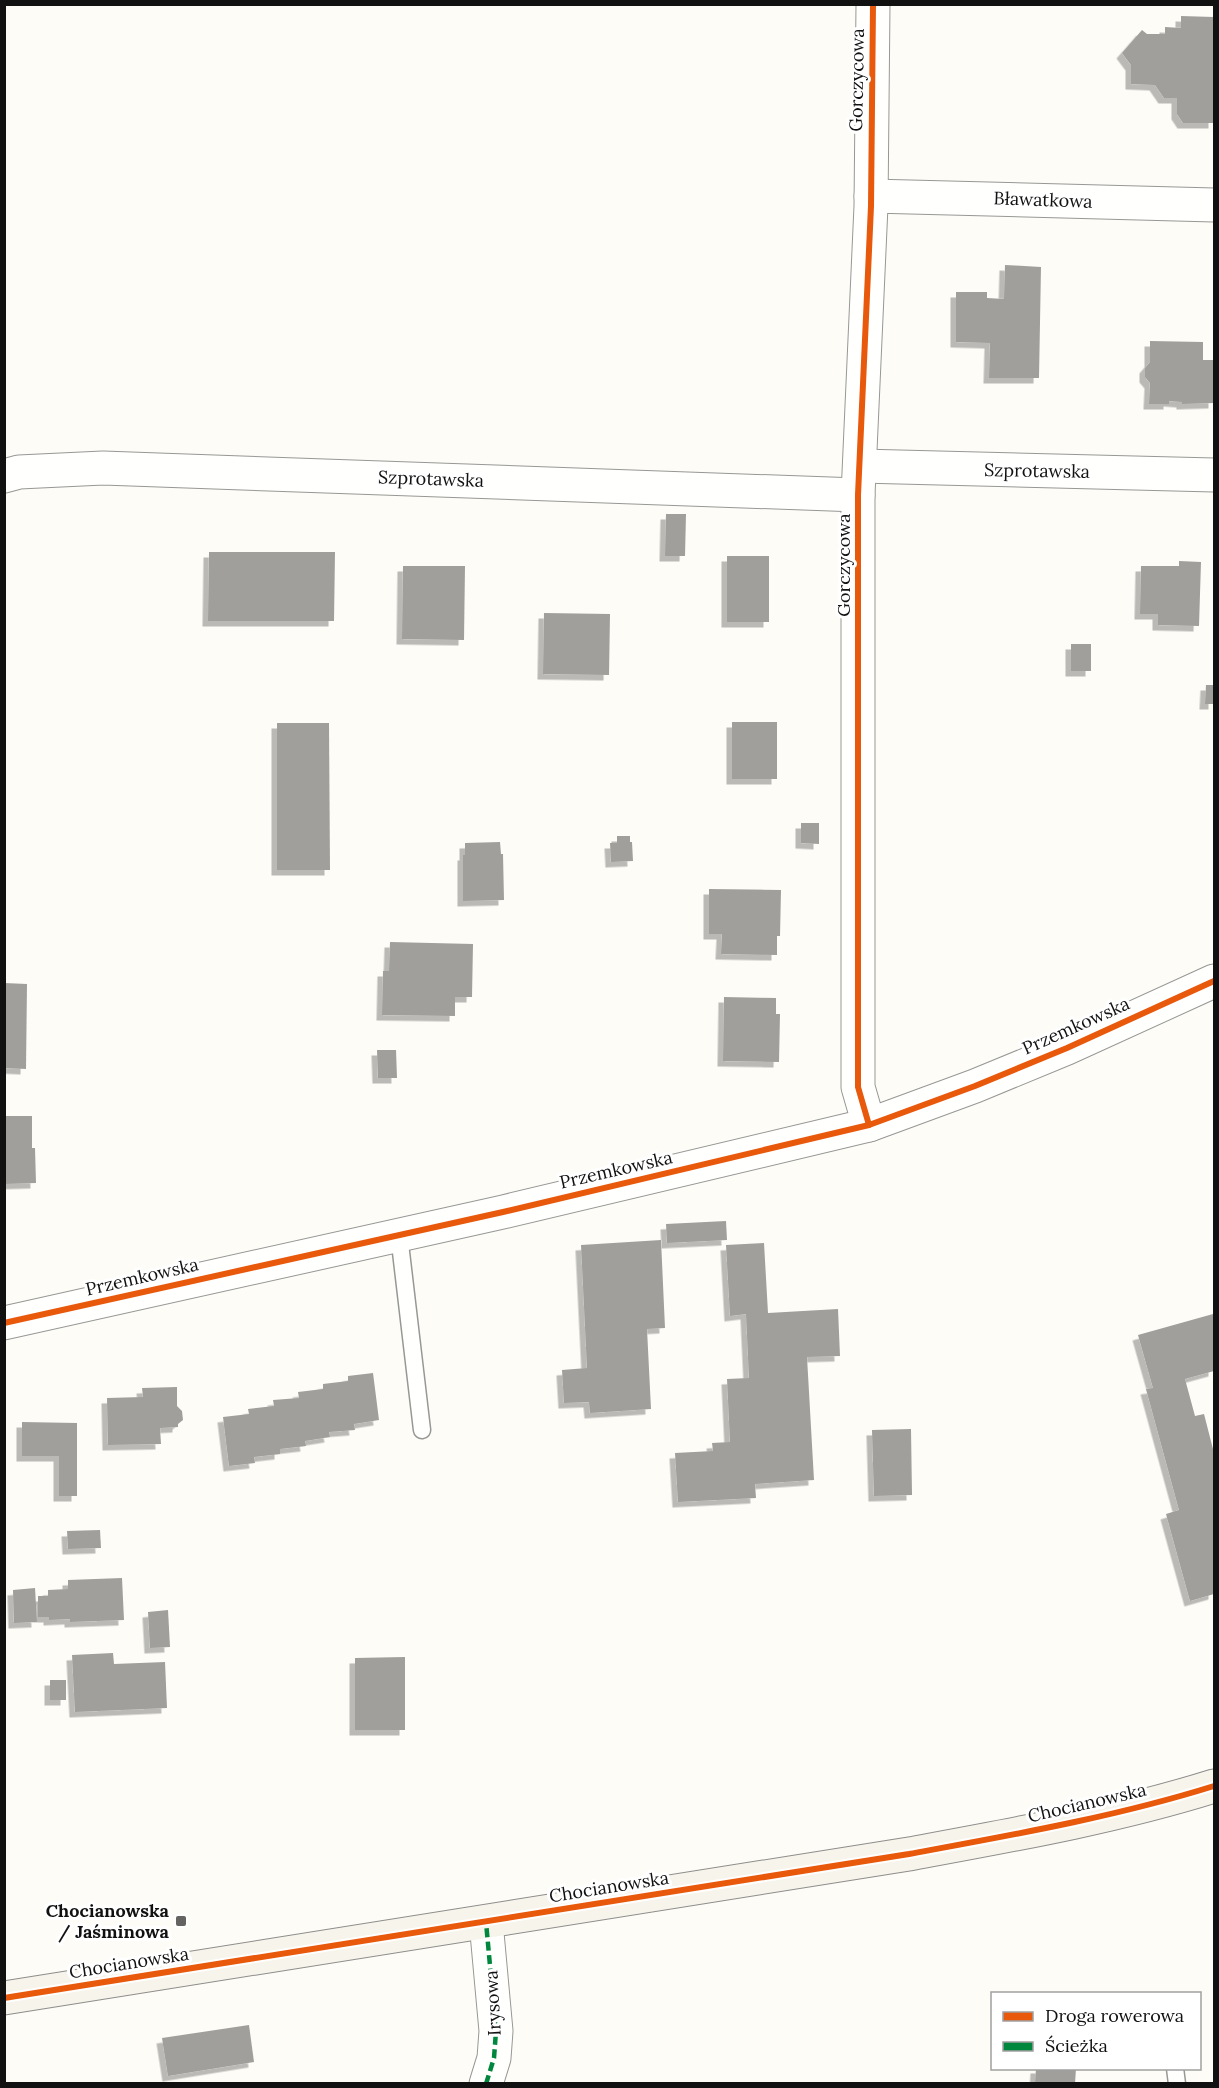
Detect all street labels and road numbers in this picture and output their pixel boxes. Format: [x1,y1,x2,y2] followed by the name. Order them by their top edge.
[844,28,869,132] street label: Gorczycowa
[993,186,1093,213] street label: Bławatkowa
[984,458,1090,483] street label: Szprotawska
[378,465,484,492] street label: Szprotawska
[832,513,855,617] street label: Gorczycowa
[1018,992,1133,1059] street label: Przemkowska
[557,1145,675,1194] street label: Przemkowska
[83,1252,201,1301] street label: Przemkowska
[1025,1778,1148,1827] street label: Chocianowska
[547,1866,670,1907] street label: Chocianowska
[67,1942,190,1983] street label: Chocianowska
[479,1970,506,2036] street label: Irysowa

